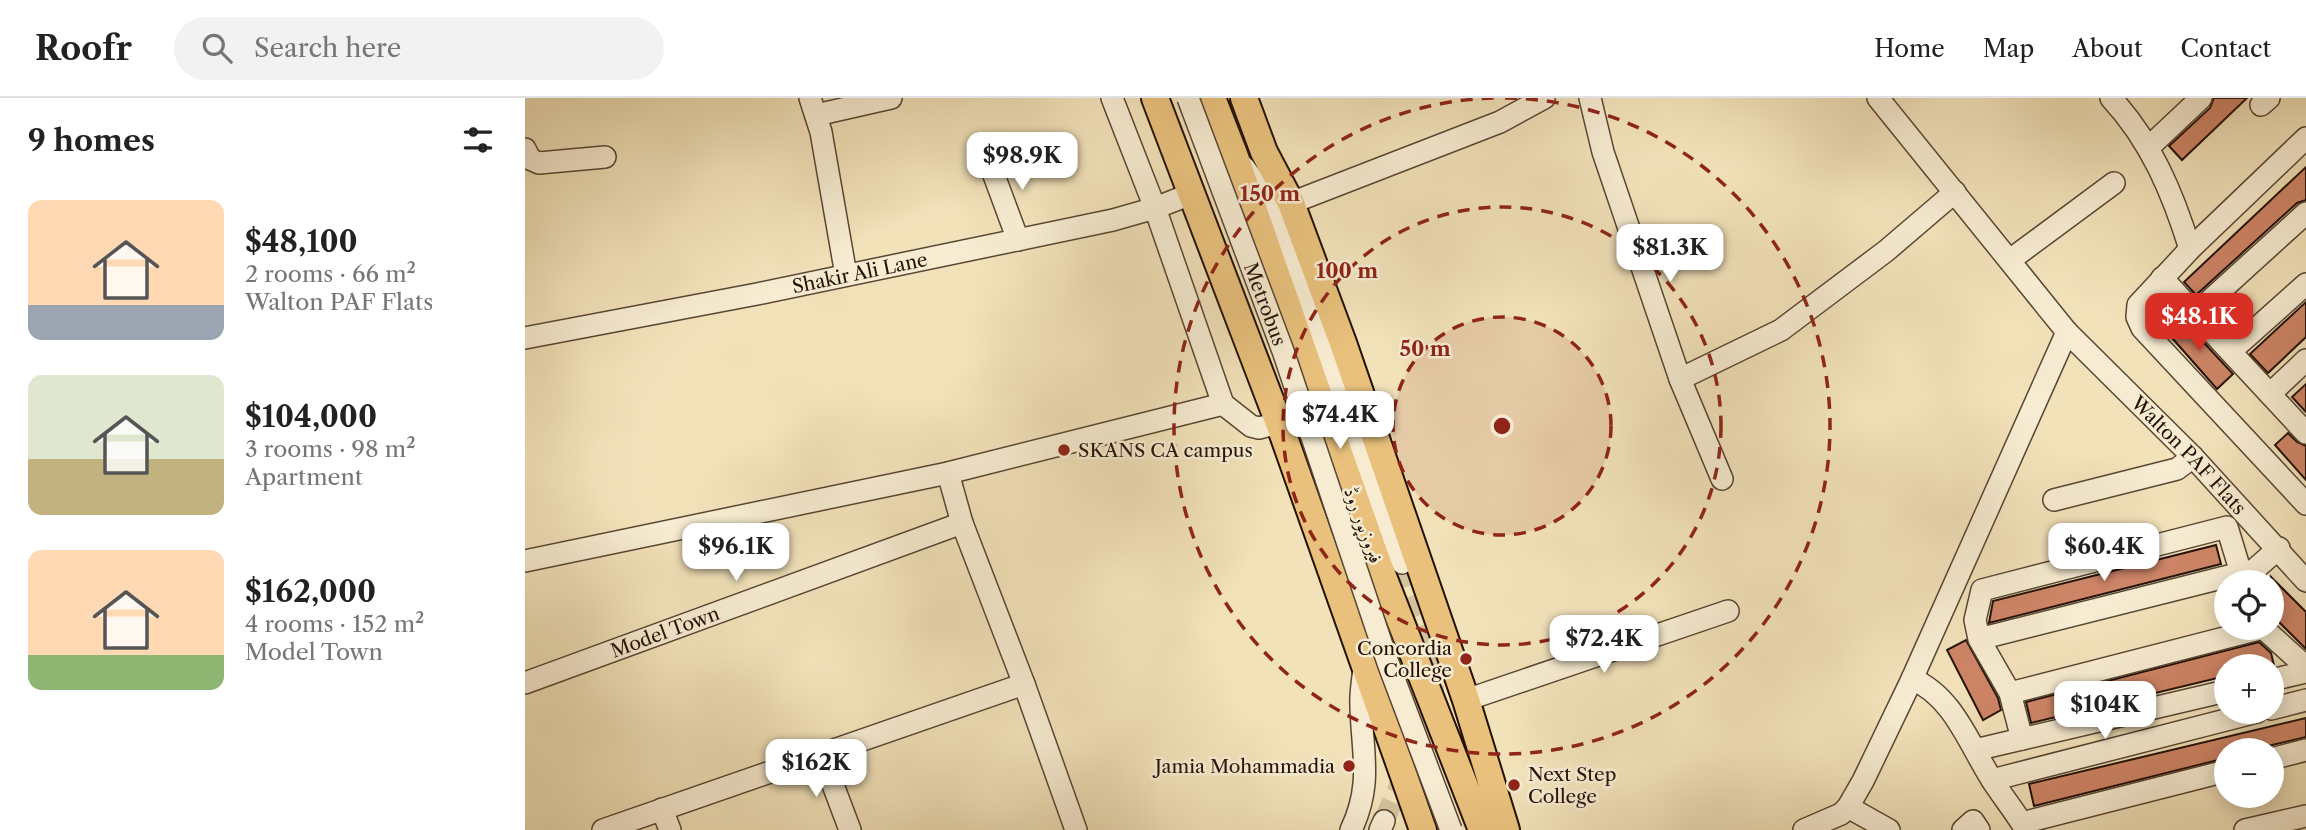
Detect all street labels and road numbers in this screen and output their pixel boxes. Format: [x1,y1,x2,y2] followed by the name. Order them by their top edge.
[790,248,930,298] street label: Shakir Ali Lane
[1239,259,1291,349] street label: Metrobus
[2126,391,2251,519] street label: Walton PAF Flats
[1337,484,1388,567] street label: فیروزپور روڈ
[608,602,723,663] street label: Model Town

